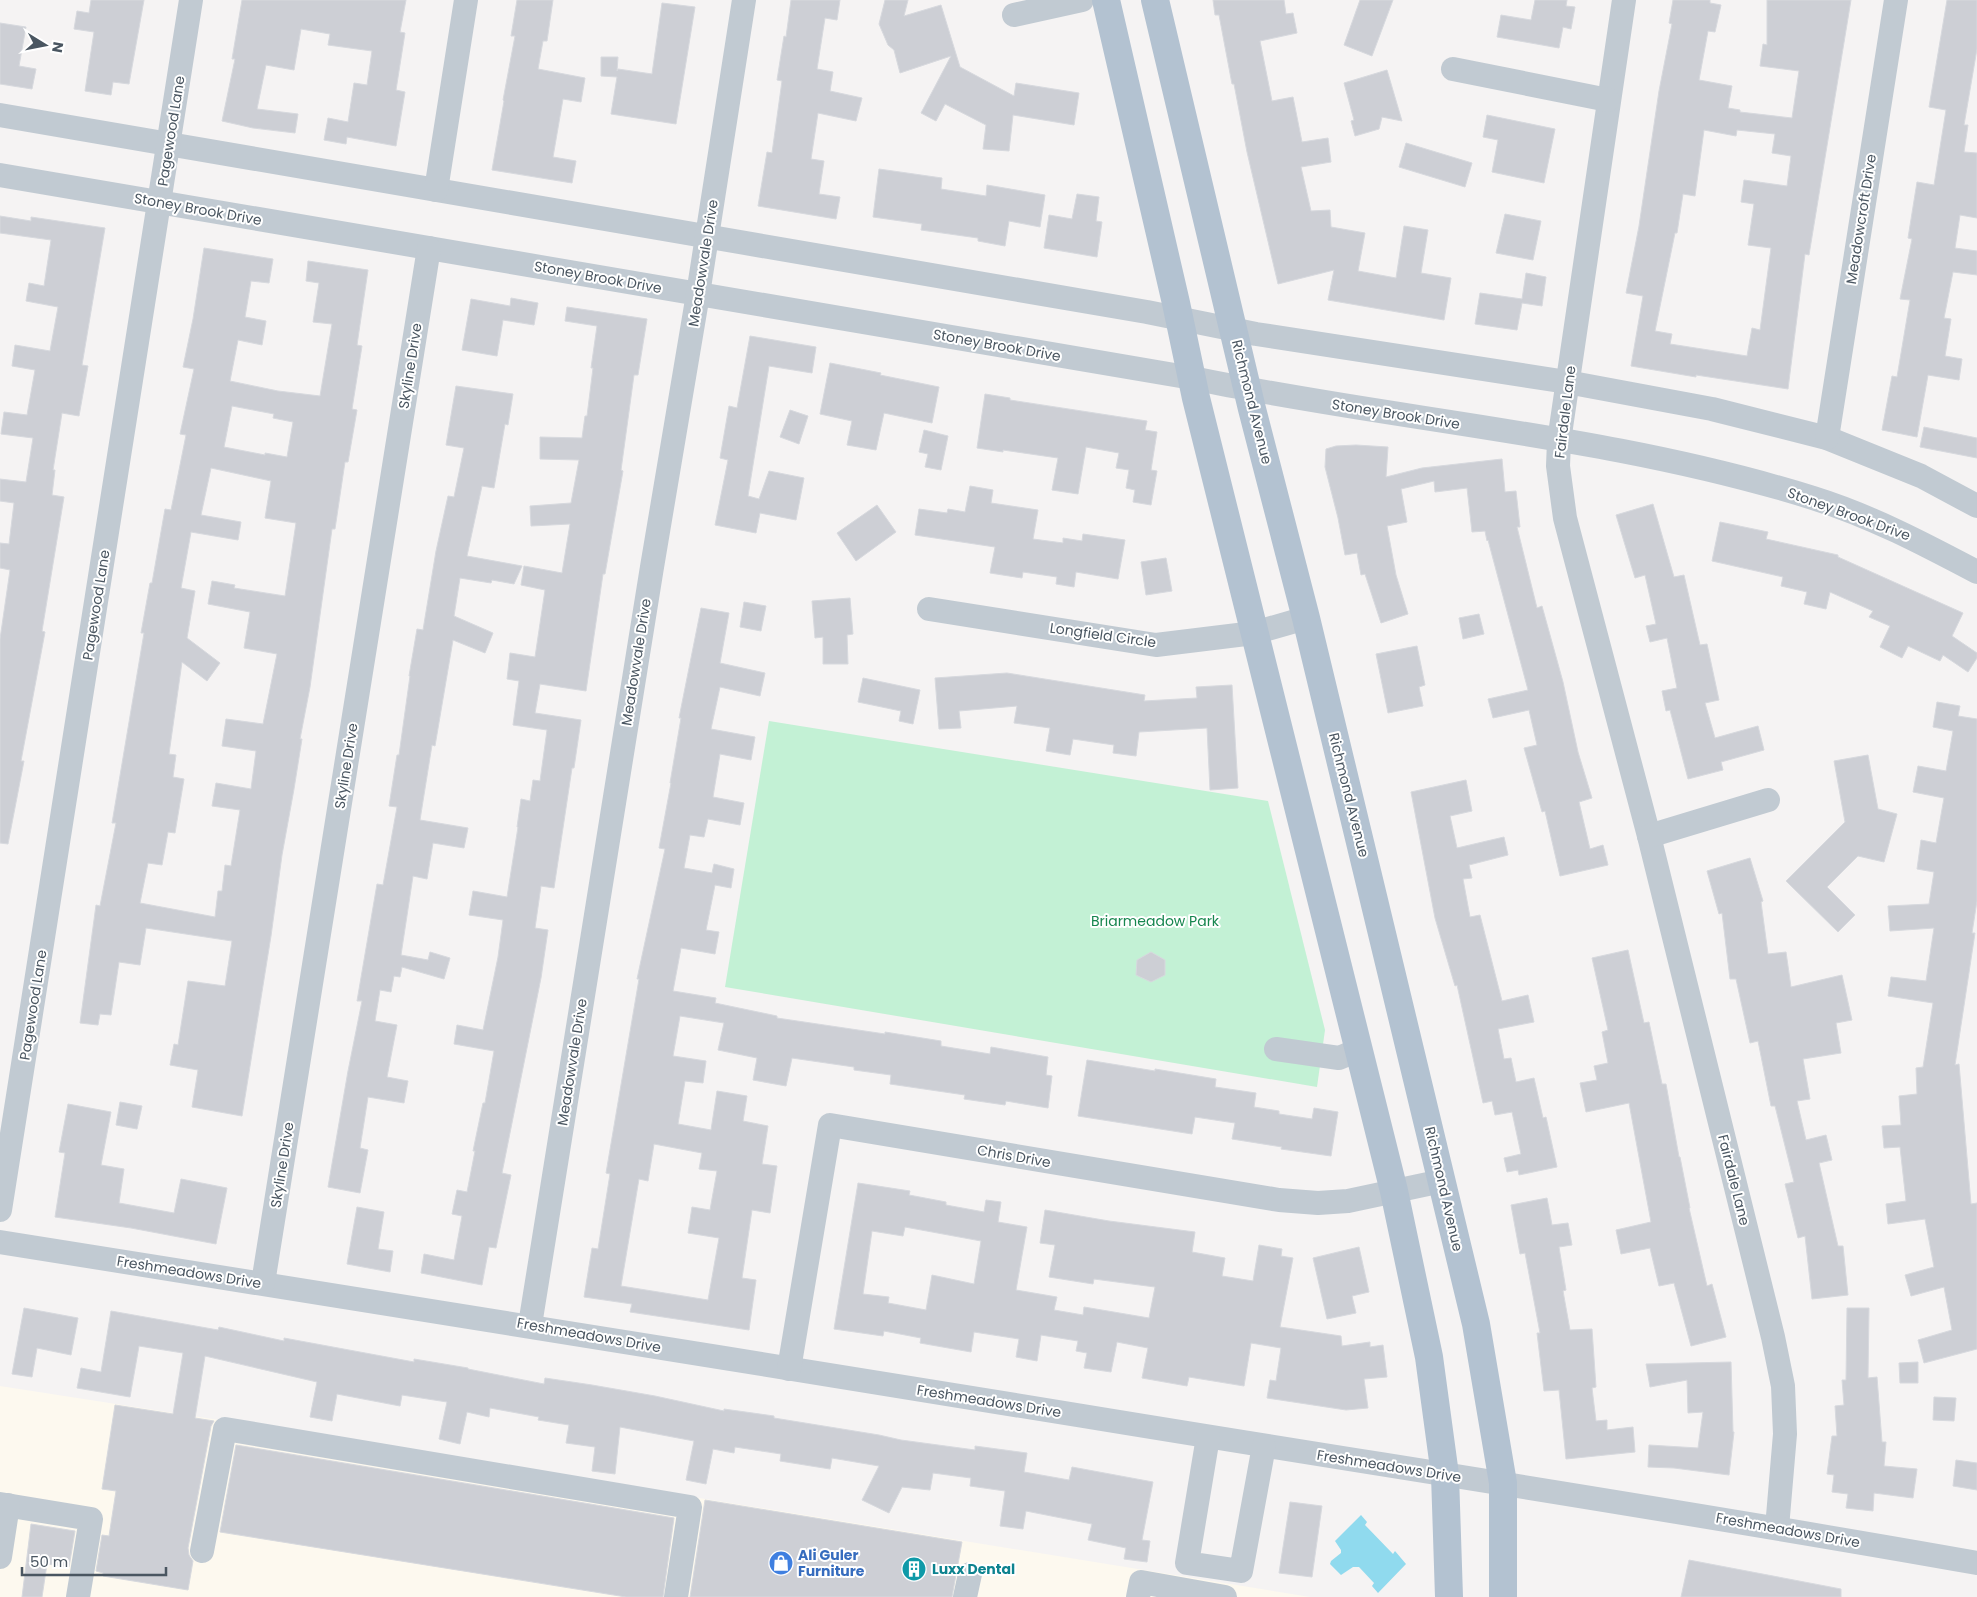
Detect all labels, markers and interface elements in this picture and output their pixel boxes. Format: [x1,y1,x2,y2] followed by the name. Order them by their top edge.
[20,20,70,70] north arrow
[47,40,69,54] text: N
[152,74,190,188] street label: Pagewood Lane
[1841,152,1881,285] street label: Meadowcroft Drive
[133,188,264,230] street label: Stoney Brook Drive
[683,198,723,328] street label: Meadowvale Drive
[533,256,664,298] street label: Stoney Brook Drive
[393,321,427,410] street label: Skyline Drive
[932,324,1063,366] street label: Stoney Brook Drive
[1227,338,1277,467] street label: Richmond Avenue
[1549,364,1581,459] street label: Fairdale Lane
[1331,394,1462,434] street label: Stoney Brook Drive
[1785,482,1913,546] street label: Stoney Brook Drive
[77,548,115,662] street label: Pagewood Lane
[616,597,656,727] street label: Meadowvale Drive
[1049,618,1158,652] street label: Longfield Circle
[329,721,363,810] street label: Skyline Drive
[1324,731,1374,860] street label: Richmond Avenue
[1091,911,1220,931] park label: Briarmeadow Park
[14,948,52,1062] street label: Pagewood Lane
[552,997,592,1127] street label: Meadowvale Drive
[265,1120,299,1209] street label: Skyline Drive
[1420,1125,1468,1254] street label: Richmond Avenue
[1713,1132,1755,1228] street label: Fairdale Lane
[976,1140,1053,1172] street label: Chris Drive
[115,1251,263,1293] street label: Freshmeadows Drive
[515,1312,663,1358] street label: Freshmeadows Drive
[915,1380,1063,1422] street label: Freshmeadows Drive
[1315,1445,1463,1487] street label: Freshmeadows Drive
[1714,1507,1862,1553] street label: Freshmeadows Drive
[22,1544,166,1576] scale bar
[798,1545,865,1581] place label: Ali Guler Furniture
[768,1550,794,1576] shop icon: Ali Guler Furniture
[30,1551,68,1572] text: 50 m
[901,1556,927,1582] building icon: Luxx Dental
[932,1559,1015,1579] place label: Luxx Dental

